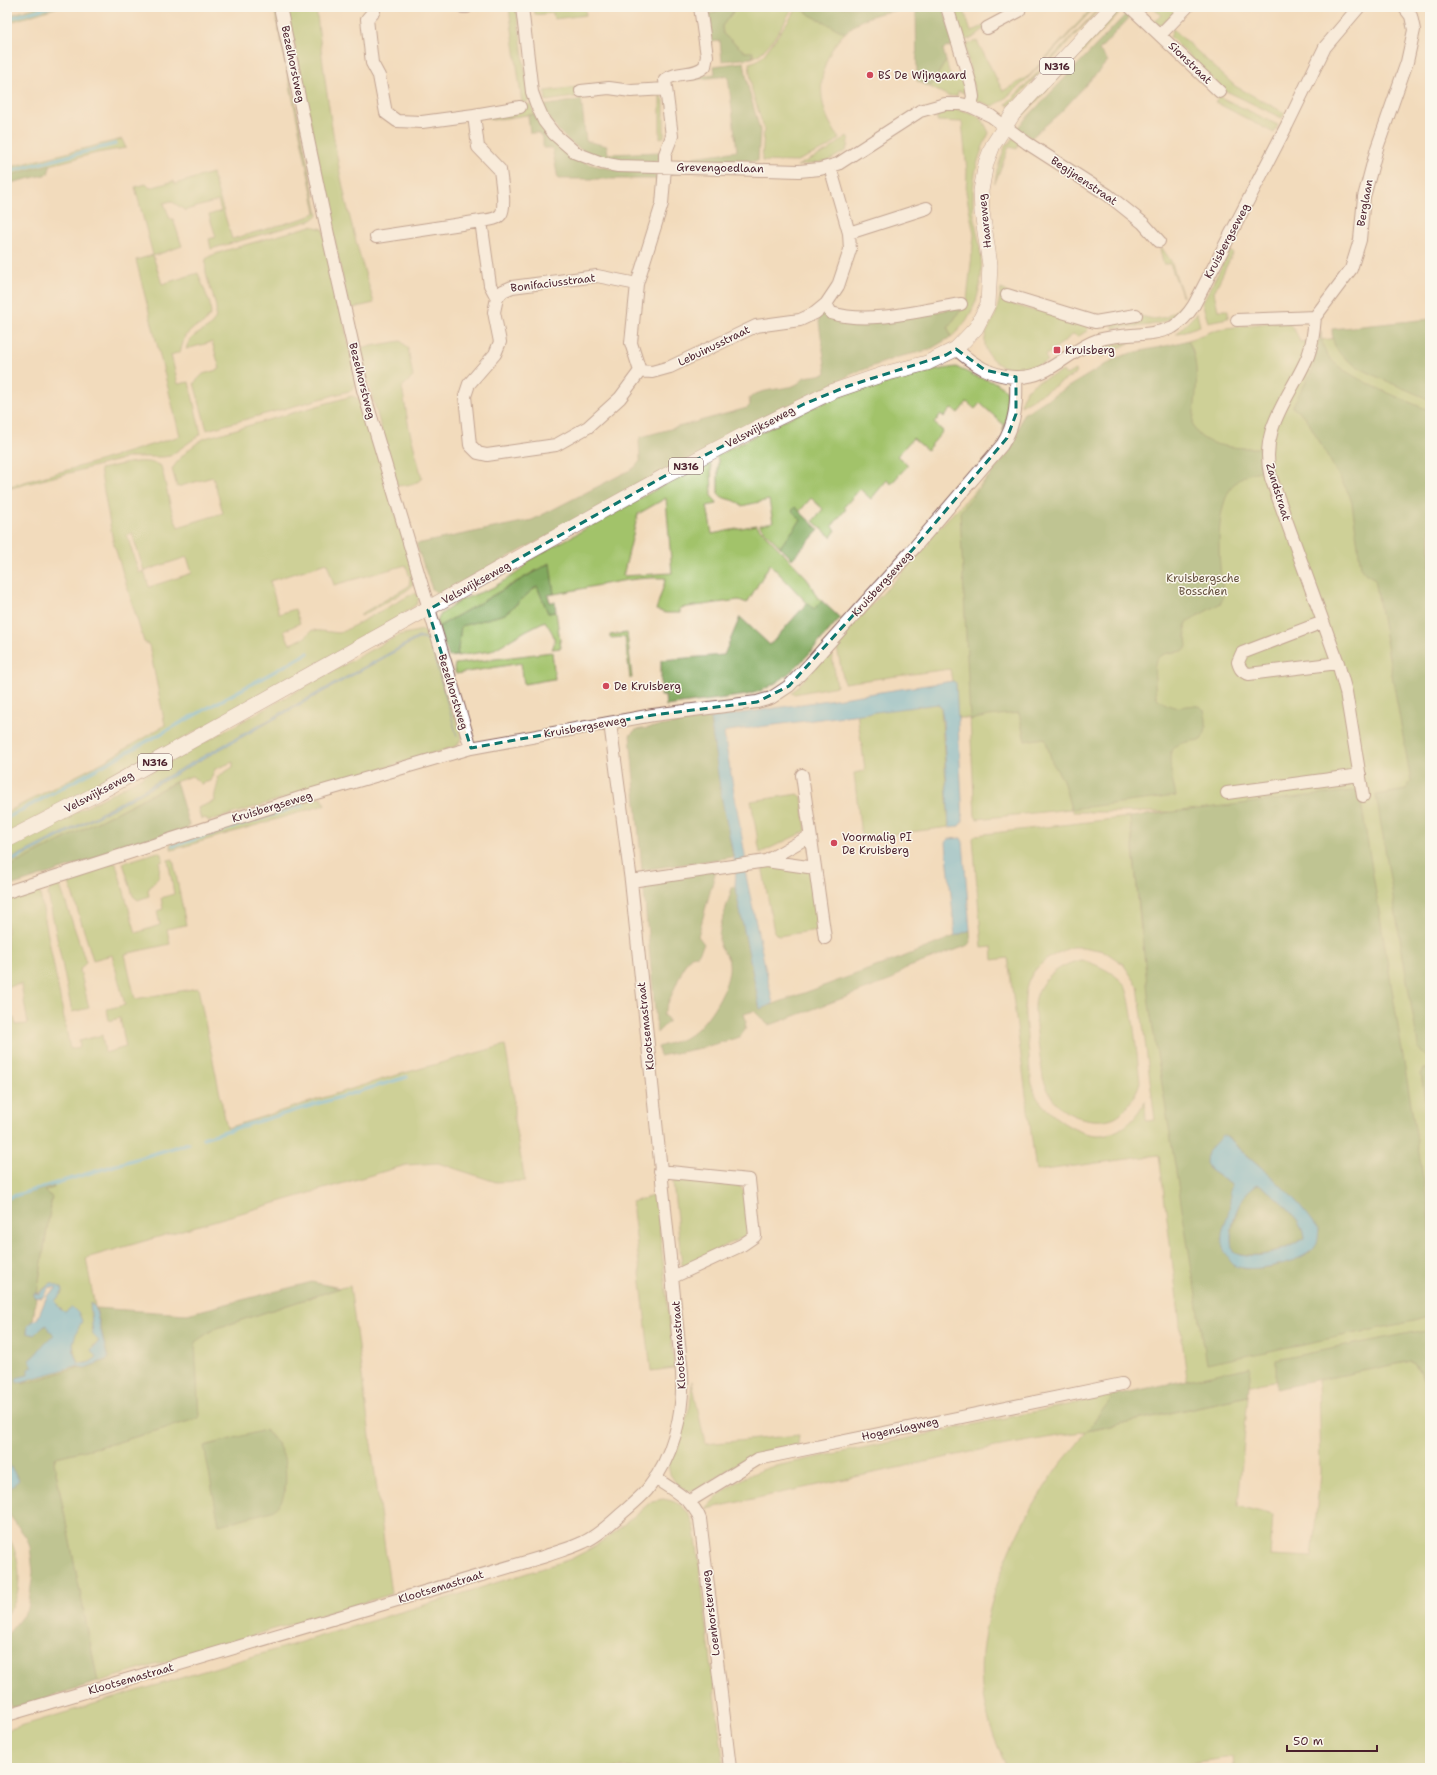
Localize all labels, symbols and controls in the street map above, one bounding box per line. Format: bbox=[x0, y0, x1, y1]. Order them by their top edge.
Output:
street label: Bezelhorstweg bbox=[278, 24, 309, 104]
street label: Sionstraat bbox=[1165, 38, 1215, 88]
road number: N316 bbox=[1040, 58, 1074, 74]
place label: BS De Wijngaard bbox=[878, 68, 967, 83]
marker: BS De Wijngaard bbox=[865, 70, 875, 80]
street label: Begijnenstraat bbox=[1048, 153, 1120, 209]
street label: Grevengoedlaan bbox=[676, 160, 764, 176]
street label: Berglaan bbox=[1353, 178, 1377, 228]
street label: Haareweg bbox=[975, 193, 995, 249]
street label: Kruisbergseweg bbox=[1201, 200, 1253, 281]
street label: Bonifaciusstraat bbox=[510, 270, 596, 296]
street label: Lebuinusstraat bbox=[675, 322, 753, 370]
street label: Bezelhorstweg bbox=[345, 341, 379, 421]
place label: Kruisberg bbox=[1065, 343, 1115, 358]
marker: Kruisberg bbox=[1052, 345, 1062, 355]
street label: Velswijkseweg bbox=[723, 402, 798, 452]
road number: N316 bbox=[669, 458, 703, 474]
street label: Zandstraat bbox=[1262, 461, 1294, 523]
street label: Kruisbergseweg bbox=[849, 548, 916, 620]
street label: Velswijkseweg bbox=[439, 558, 513, 608]
park label: Kruisbergsche Bosschen bbox=[1166, 571, 1240, 599]
street label: Bezelhorstweg bbox=[434, 652, 472, 732]
place label: De Kruisberg bbox=[614, 679, 681, 694]
marker: De Kruisberg bbox=[601, 681, 611, 691]
street label: Kruisbergseweg bbox=[543, 712, 628, 742]
road number: N316 bbox=[138, 754, 172, 770]
street label: Velswijkseweg bbox=[62, 767, 137, 817]
street label: Kruisbergseweg bbox=[230, 788, 314, 826]
place label: Voormalig PI De Kruisberg bbox=[842, 830, 912, 858]
marker: Voormalig PI De Kruisberg bbox=[829, 838, 839, 848]
street label: Klootsemastraat bbox=[634, 981, 658, 1071]
street label: Klootsemastraat bbox=[668, 1300, 690, 1390]
street label: Hogenslagweg bbox=[860, 1413, 940, 1444]
street label: Klootsemastraat bbox=[396, 1567, 486, 1607]
street label: Loenhorsterweg bbox=[698, 1569, 724, 1657]
street label: Klootsemastraat bbox=[86, 1660, 176, 1698]
scale bar bbox=[1287, 1727, 1377, 1753]
text: 50 m bbox=[1293, 1733, 1323, 1749]

